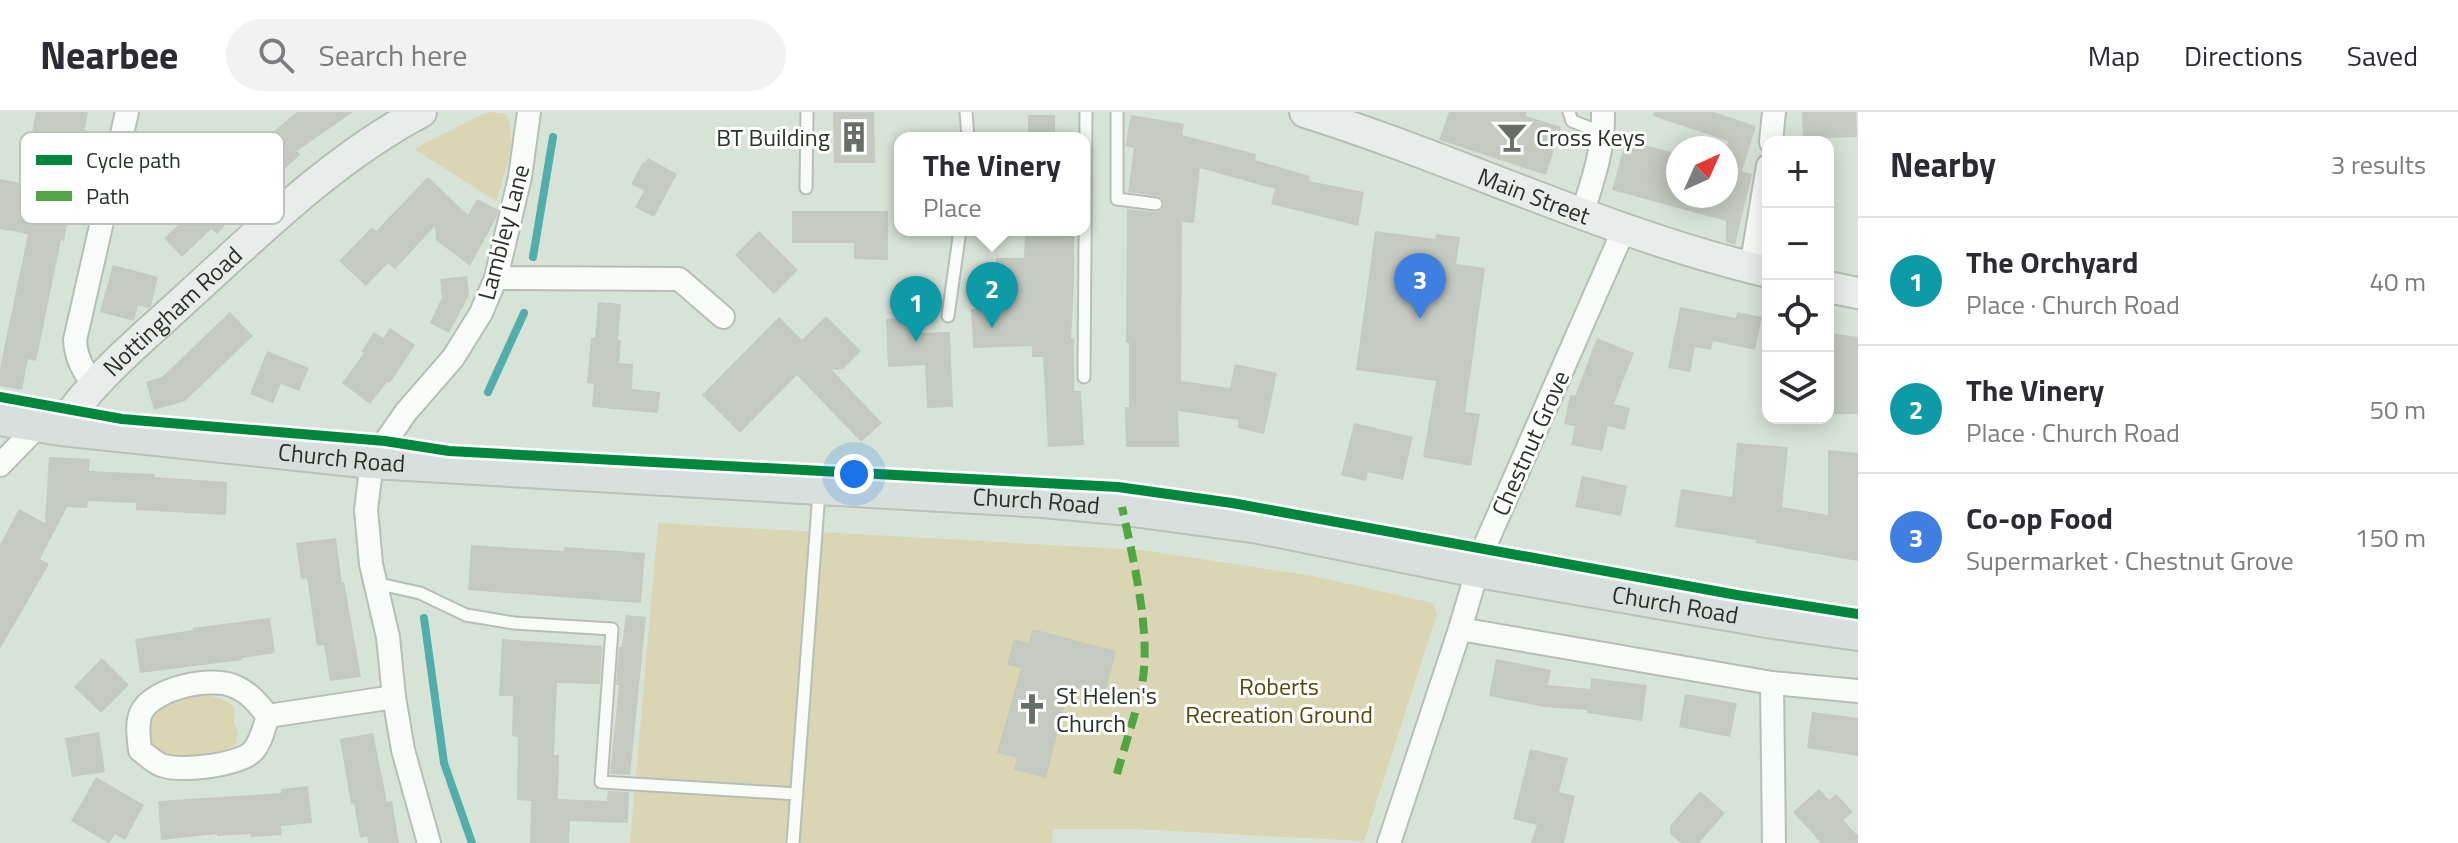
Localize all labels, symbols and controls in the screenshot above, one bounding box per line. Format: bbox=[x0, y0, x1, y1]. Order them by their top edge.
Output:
search box bbox=[226, 19, 786, 91]
text: Nearbee bbox=[40, 26, 178, 84]
text: Search here bbox=[318, 32, 467, 78]
icon: search bbox=[254, 33, 298, 77]
text: Map bbox=[2088, 34, 2140, 77]
text: Directions bbox=[2184, 34, 2303, 77]
text: Saved bbox=[2347, 34, 2418, 77]
place label: BT Building bbox=[716, 119, 830, 155]
place label: Cross Keys bbox=[1536, 119, 1645, 155]
building icon: BT Building bbox=[837, 120, 871, 154]
bar icon: Cross Keys bbox=[1495, 120, 1529, 154]
legend bbox=[20, 132, 284, 224]
popup bbox=[894, 132, 1090, 236]
north arrow bbox=[1666, 136, 1738, 208]
map controls bbox=[1762, 136, 1834, 424]
button: + bbox=[1762, 136, 1834, 208]
text: Nearby bbox=[1890, 138, 1996, 190]
text: The Vinery bbox=[923, 142, 1061, 188]
text: Cycle path bbox=[86, 143, 181, 177]
text: 3 results bbox=[2331, 145, 2426, 184]
street label: Main Street bbox=[1473, 158, 1596, 234]
street label: Lambley Lane bbox=[468, 160, 538, 304]
text: Path bbox=[86, 179, 130, 213]
text: Place bbox=[923, 188, 982, 227]
button: − bbox=[1762, 208, 1834, 280]
street label: Nottingham Road bbox=[94, 237, 250, 384]
text: The Orchyard bbox=[1966, 239, 2139, 285]
pin: 3 bbox=[1394, 253, 1446, 319]
pin: 2 bbox=[966, 262, 1018, 328]
text: 1 bbox=[1909, 262, 1923, 301]
text: 40 m bbox=[2369, 262, 2426, 301]
pin: 1 bbox=[890, 276, 942, 342]
button: locate bbox=[1762, 280, 1834, 352]
text: Place · Church Road bbox=[1966, 285, 2180, 324]
button: layers bbox=[1762, 352, 1834, 424]
street label: Chestnut Grove bbox=[1482, 365, 1578, 521]
text: The Vinery bbox=[1966, 367, 2104, 413]
text: 2 bbox=[1909, 390, 1923, 429]
text: 50 m bbox=[2369, 390, 2426, 429]
text: Place · Church Road bbox=[1966, 413, 2180, 452]
street label: Church Road bbox=[276, 433, 406, 481]
your location bbox=[834, 454, 874, 494]
street label: Church Road bbox=[972, 478, 1101, 523]
text: Co-op Food bbox=[1966, 495, 2113, 541]
text: 3 bbox=[1909, 518, 1923, 557]
text: 150 m bbox=[2355, 518, 2426, 557]
text: Supermarket · Chestnut Grove bbox=[1966, 541, 2294, 580]
street label: Church Road bbox=[1610, 576, 1741, 633]
park label: Roberts Recreation Ground bbox=[1185, 668, 1373, 732]
place label: St Helen's Church bbox=[1056, 677, 1157, 741]
church icon: St Helen's Church bbox=[1015, 692, 1049, 726]

